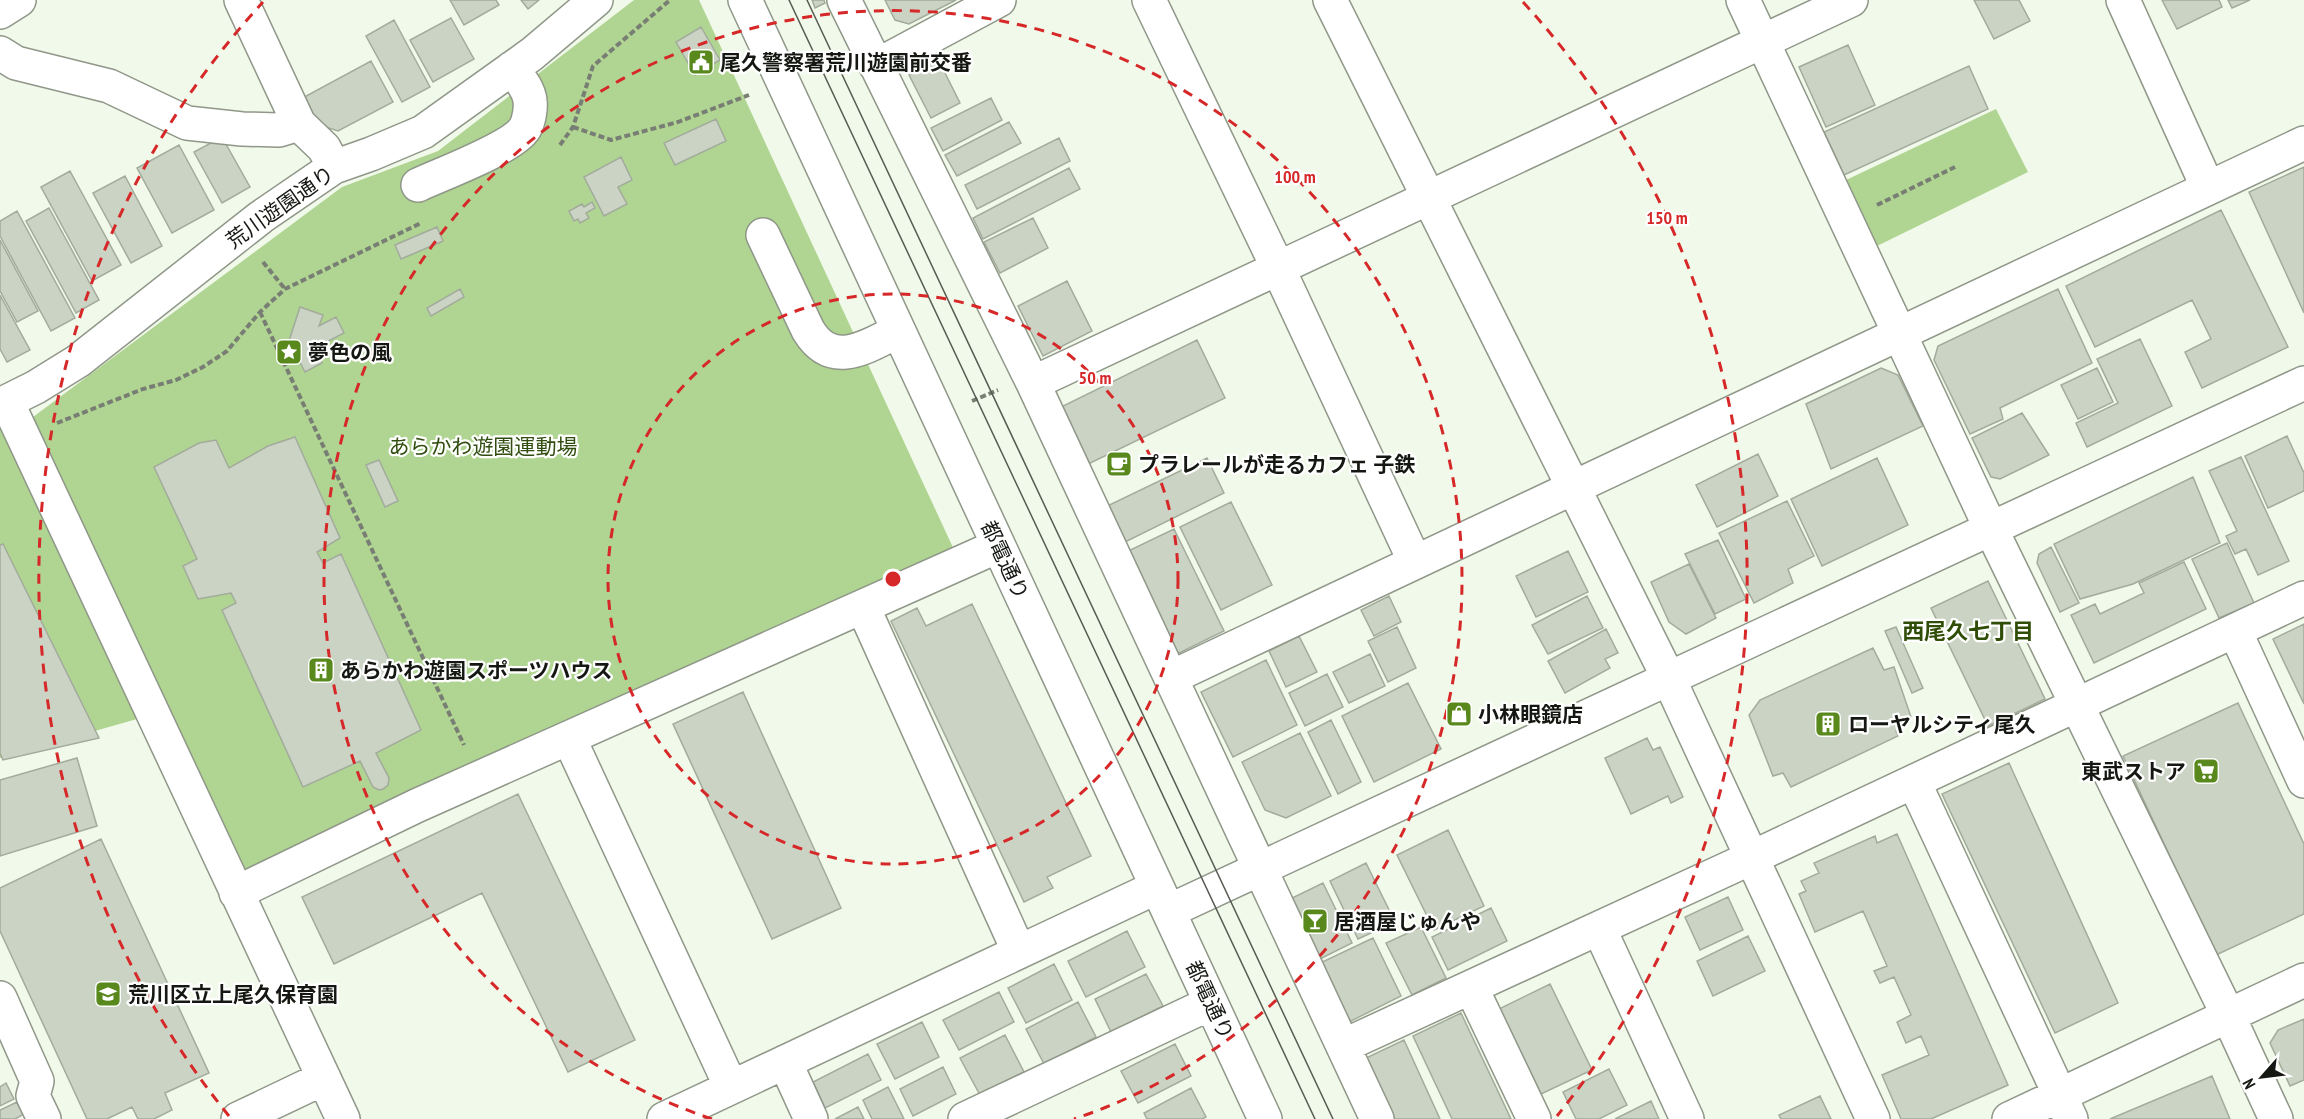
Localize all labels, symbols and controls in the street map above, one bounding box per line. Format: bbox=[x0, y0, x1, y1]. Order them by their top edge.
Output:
public building icon: 尾久警察署荒川遊園前交番 bbox=[686, 47, 716, 77]
place label: 尾久警察署荒川遊園前交番 bbox=[720, 49, 972, 76]
street label: 荒川遊園通り bbox=[221, 160, 339, 254]
text: 100 m bbox=[1274, 165, 1316, 188]
text: 150 m bbox=[1646, 206, 1688, 229]
place icon: 夢色の風 bbox=[274, 337, 304, 367]
place label: 夢色の風 bbox=[308, 339, 392, 366]
text: 50 m bbox=[1079, 366, 1111, 389]
park label: あらかわ遊園運動場 bbox=[389, 433, 578, 460]
cafe icon: プラレールが走るカフェ 子鉄 bbox=[1104, 449, 1134, 479]
place label: プラレールが走るカフェ 子鉄 bbox=[1138, 451, 1415, 478]
street label: 都電通り bbox=[975, 516, 1035, 604]
centre of rings bbox=[883, 569, 903, 589]
district label: 西尾久七丁目 bbox=[1902, 617, 2034, 645]
building icon: あらかわ遊園スポーツハウス bbox=[306, 655, 336, 685]
place label: あらかわ遊園スポーツハウス bbox=[340, 657, 613, 684]
shop icon: 小林眼鏡店 bbox=[1444, 699, 1474, 729]
place label: 小林眼鏡店 bbox=[1478, 701, 1583, 728]
building icon: ローヤルシティ尾久 bbox=[1813, 709, 1843, 739]
place label: ローヤルシティ尾久 bbox=[1848, 711, 2036, 738]
supermarket icon: 東武ストア bbox=[2191, 756, 2221, 786]
place label: 東武ストア bbox=[2081, 758, 2186, 785]
bar icon: 居酒屋じゅんや bbox=[1300, 906, 1330, 936]
place label: 居酒屋じゅんや bbox=[1334, 908, 1481, 935]
street label: 都電通り bbox=[1180, 956, 1240, 1044]
school or university icon: 荒川区立上尾久保育園 bbox=[93, 979, 123, 1009]
place label: 荒川区立上尾久保育園 bbox=[128, 981, 338, 1008]
north arrow bbox=[2232, 1047, 2292, 1107]
text: N bbox=[2238, 1076, 2260, 1093]

